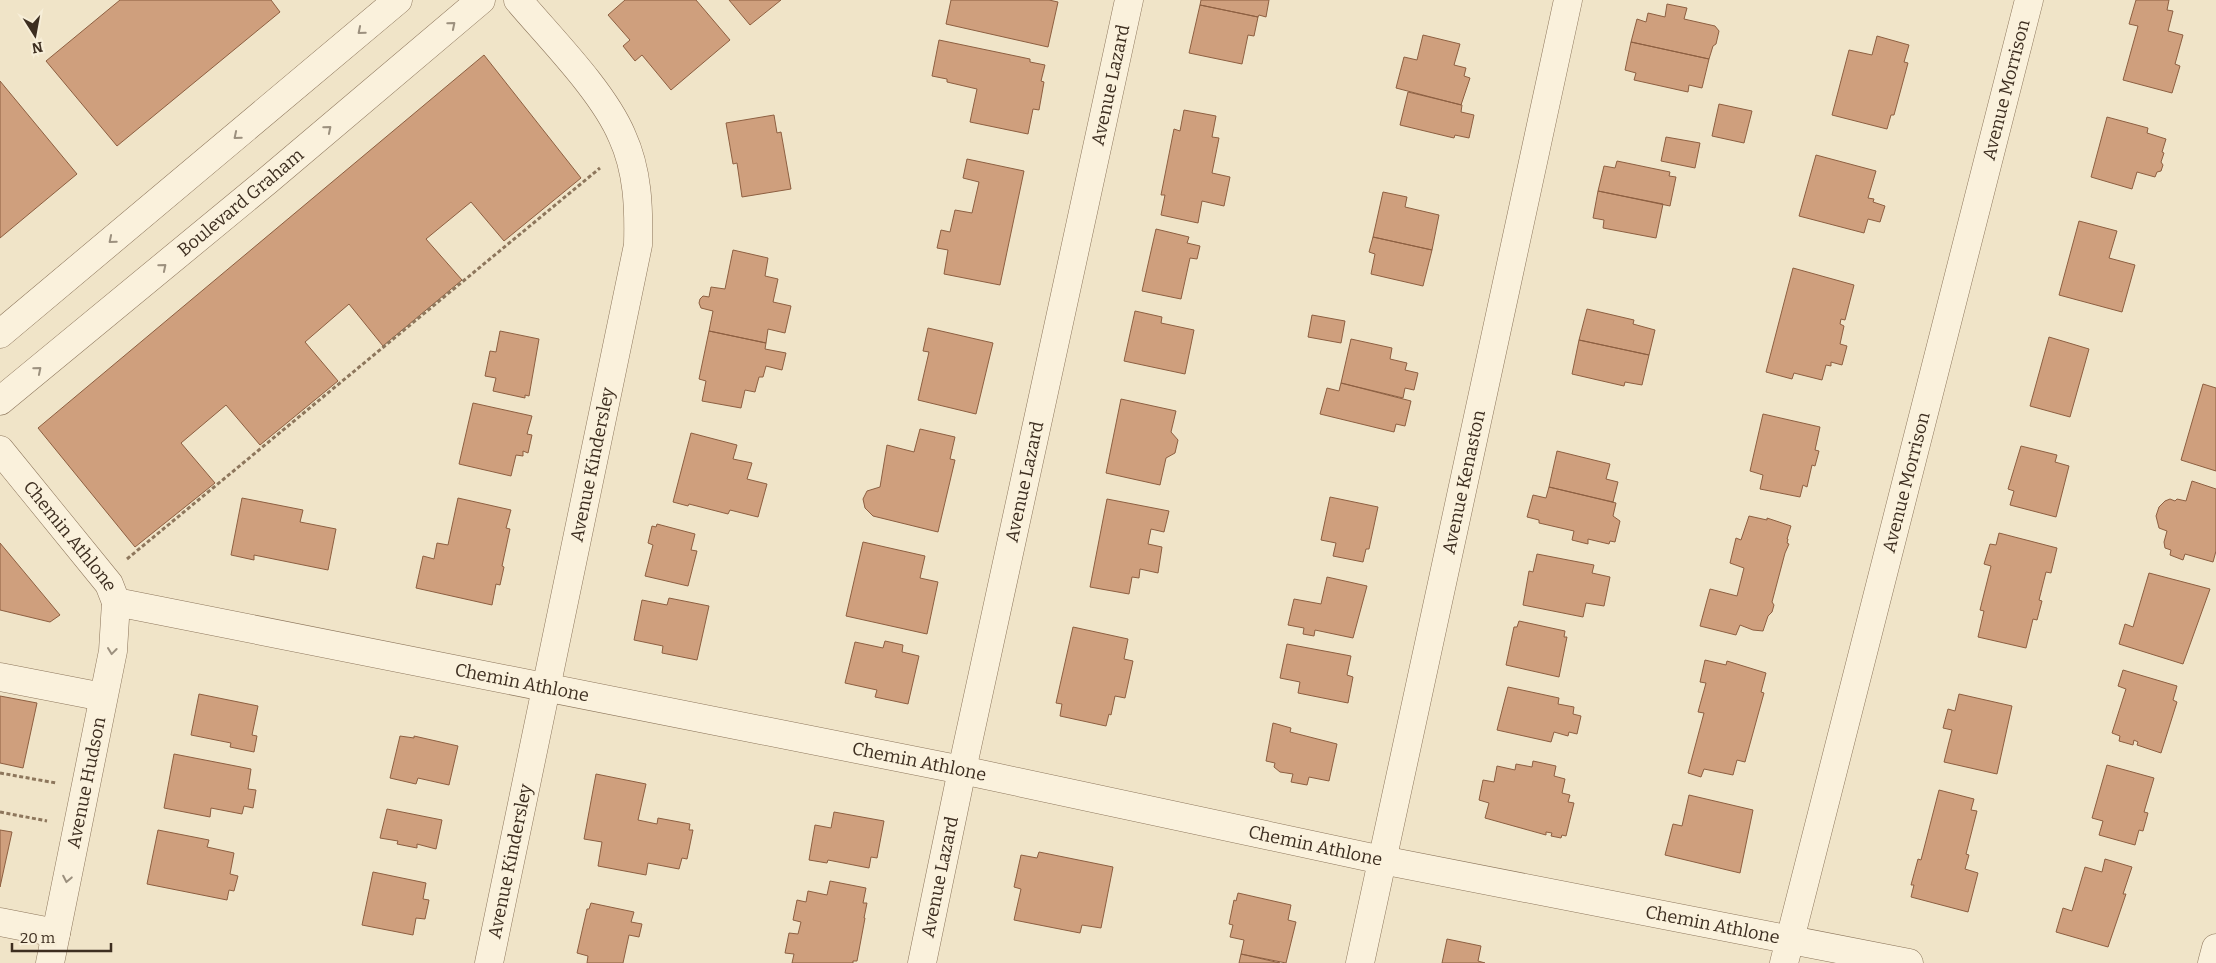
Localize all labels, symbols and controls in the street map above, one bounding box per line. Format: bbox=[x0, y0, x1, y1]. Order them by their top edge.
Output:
north arrow bbox=[10, 10, 60, 60]
street label: Avenue Morrison bbox=[1978, 17, 2035, 162]
one-way arrow bbox=[447, 21, 456, 30]
street label: Avenue Lazard bbox=[1087, 22, 1134, 148]
one-way arrow bbox=[358, 26, 367, 34]
text: N bbox=[30, 38, 44, 57]
one-way arrow bbox=[322, 127, 331, 135]
one-way arrow bbox=[233, 130, 242, 139]
street label: Boulevard Graham bbox=[173, 144, 308, 261]
one-way arrow bbox=[109, 235, 118, 243]
one-way arrow bbox=[157, 264, 166, 273]
one-way arrow bbox=[32, 367, 41, 376]
street label: Avenue Kindersley bbox=[566, 385, 619, 544]
street label: Avenue Kenaston bbox=[1438, 407, 1490, 556]
street label: Avenue Morrison bbox=[1878, 409, 1935, 555]
street label: Avenue Lazard bbox=[1001, 419, 1048, 544]
street label: Chemin Athlone bbox=[19, 476, 122, 594]
one-way arrow bbox=[107, 647, 118, 655]
street label: Chemin Athlone bbox=[453, 659, 591, 707]
street label: Avenue Hudson bbox=[62, 714, 111, 850]
street label: Chemin Athlone bbox=[850, 737, 988, 786]
street label: Avenue Kindersley bbox=[483, 781, 537, 940]
street label: Avenue Lazard bbox=[917, 814, 963, 939]
street label: Chemin Athlone bbox=[1246, 821, 1384, 871]
one-way arrow bbox=[62, 874, 72, 883]
street label: Chemin Athlone bbox=[1644, 901, 1782, 948]
scale bar bbox=[12, 920, 111, 952]
text: 20 m bbox=[20, 929, 56, 947]

